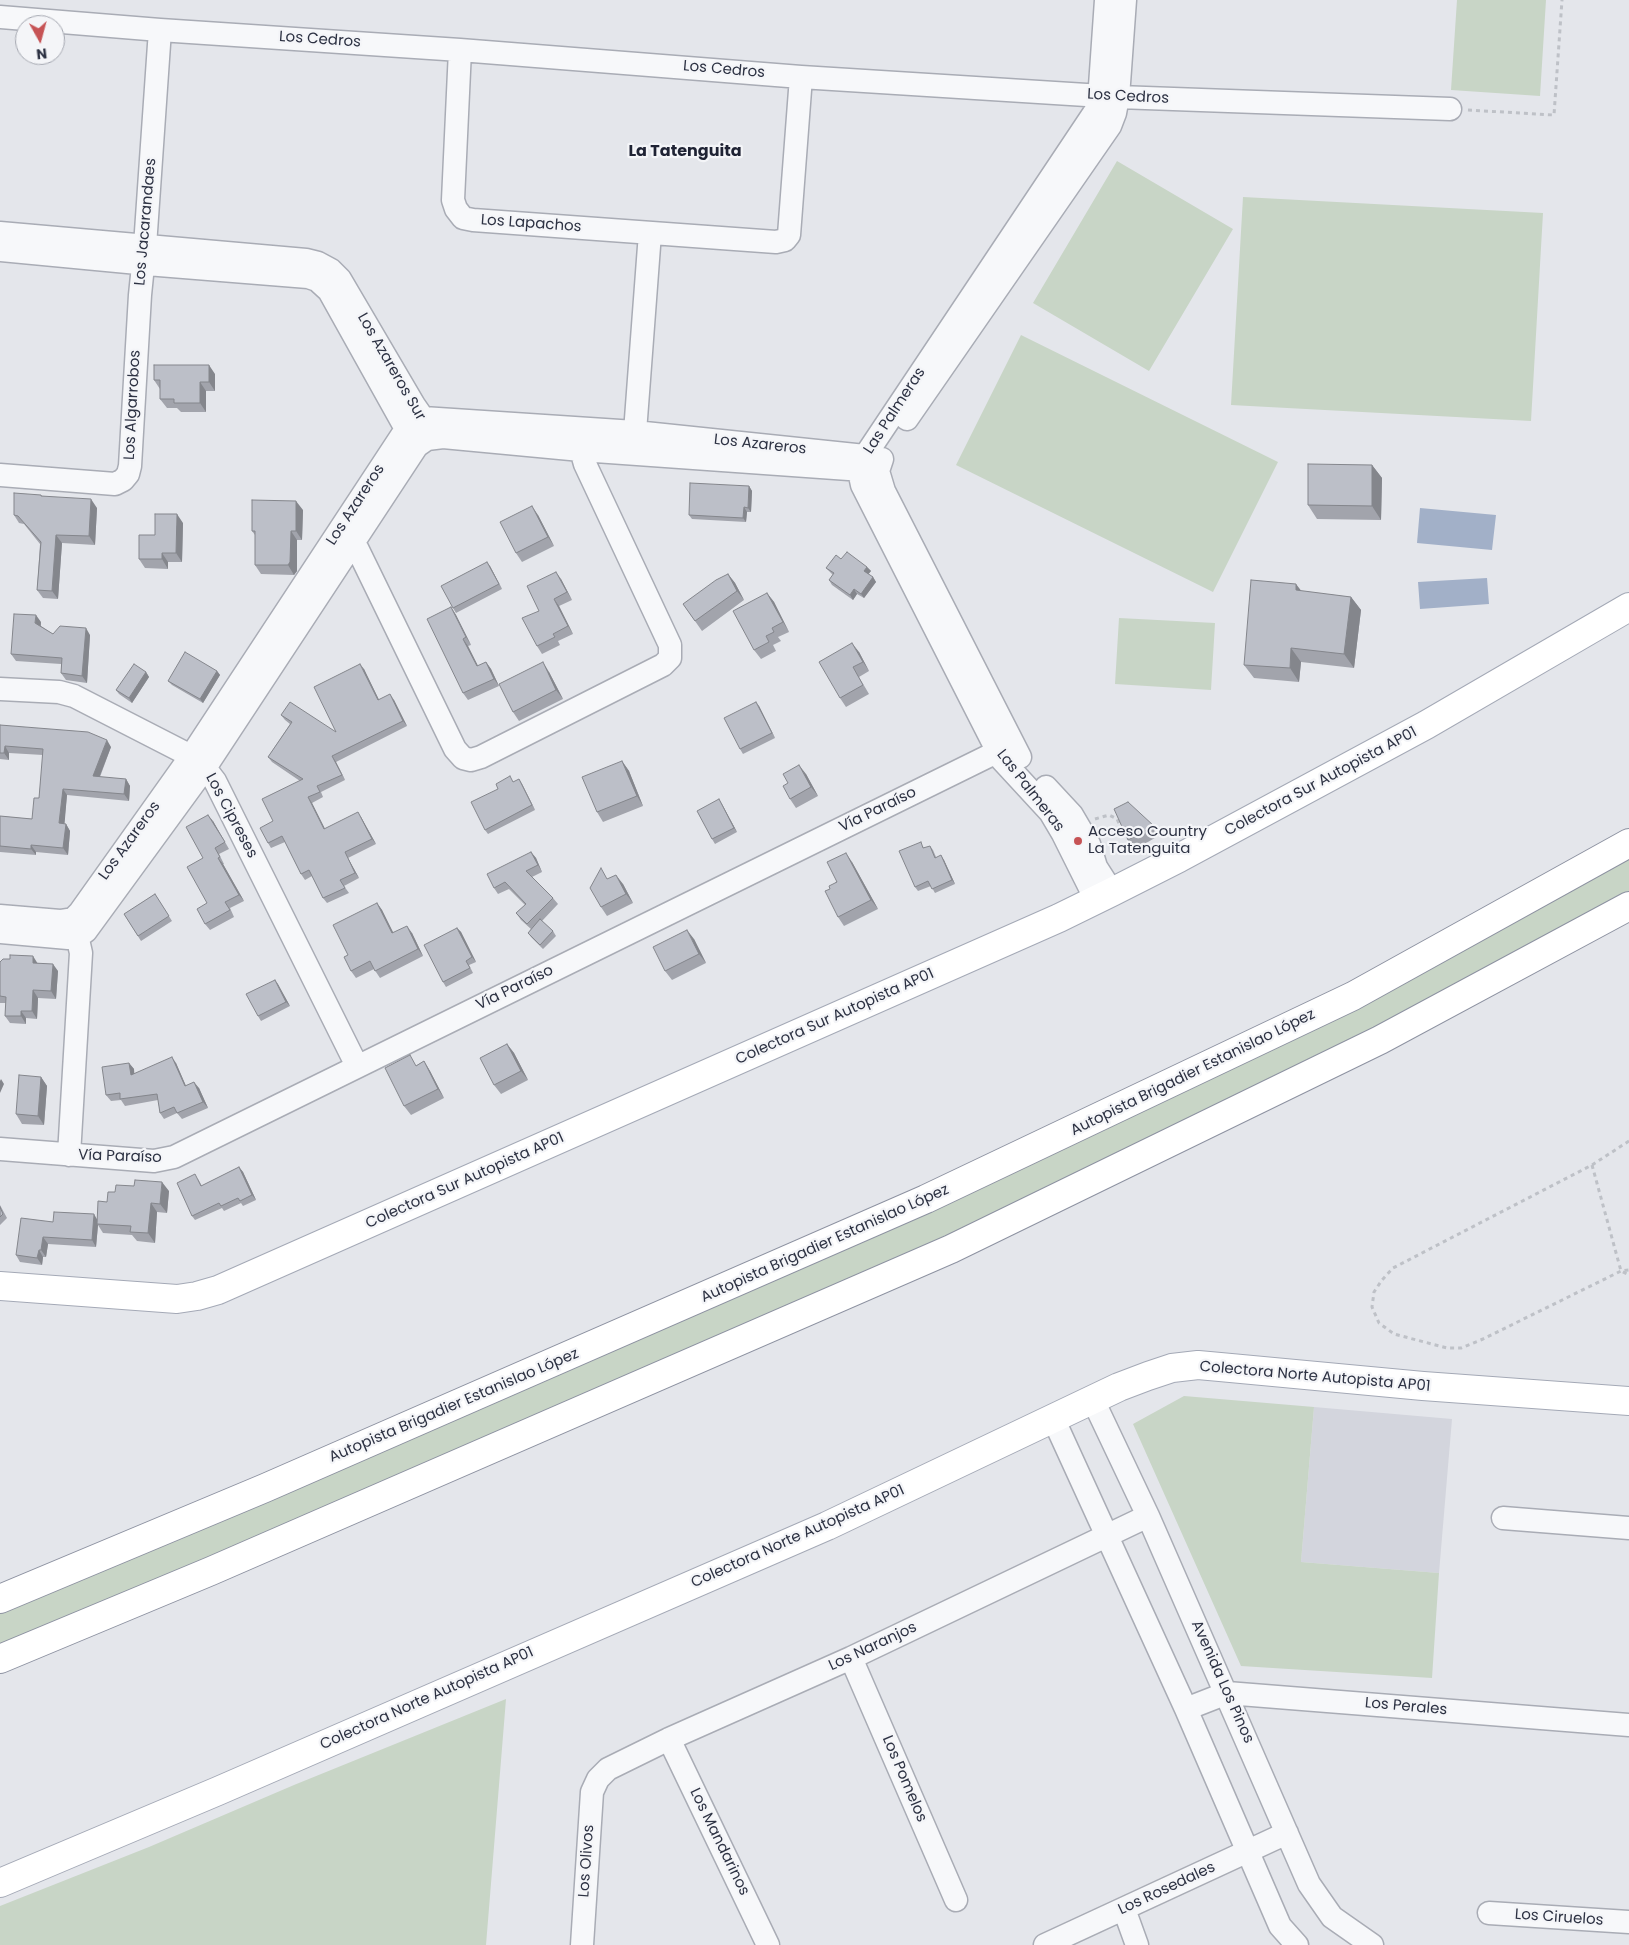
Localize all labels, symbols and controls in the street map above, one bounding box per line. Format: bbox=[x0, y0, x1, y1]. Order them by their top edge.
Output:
north arrow bbox=[15, 15, 65, 65]
street label: Los Cedros bbox=[278, 28, 362, 52]
text: N bbox=[35, 43, 48, 64]
street label: Los Cedros bbox=[682, 57, 766, 83]
street label: Los Cedros bbox=[1087, 86, 1169, 108]
district label: La Tatenguita bbox=[628, 142, 742, 162]
street label: Los Jacarandaes bbox=[131, 157, 161, 287]
street label: Los Lapachos bbox=[480, 212, 582, 236]
street label: Los Azareros Sur bbox=[353, 310, 429, 424]
street label: Los Algarrobos bbox=[121, 349, 145, 461]
street label: Las Palmeras bbox=[860, 364, 930, 458]
street label: Los Azareros bbox=[713, 431, 807, 459]
street label: Los Azareros bbox=[323, 461, 389, 549]
street label: Colectora Sur Autopista AP01 bbox=[1222, 724, 1420, 840]
street label: Las Palmeras bbox=[992, 746, 1068, 836]
street label: Los Cipreses bbox=[201, 771, 261, 861]
street label: Vía Paraíso bbox=[836, 784, 920, 836]
street label: Los Azareros bbox=[95, 798, 165, 884]
place label: Acceso Country La Tatenguita bbox=[1088, 823, 1207, 858]
marker: Acceso Country La Tatenguita bbox=[1072, 835, 1084, 847]
street label: Vía Paraíso bbox=[473, 962, 557, 1014]
street label: Colectora Sur Autopista AP01 bbox=[733, 965, 937, 1069]
street label: Autopista Brigadier Estanislao López bbox=[1068, 1006, 1318, 1140]
street label: Colectora Sur Autopista AP01 bbox=[363, 1129, 567, 1233]
street label: Vía Paraíso bbox=[78, 1147, 162, 1167]
street label: Autopista Brigadier Estanislao López bbox=[698, 1181, 952, 1307]
street label: Autopista Brigadier Estanislao López bbox=[326, 1345, 582, 1467]
street label: Colectora Norte Autopista AP01 bbox=[1199, 1358, 1431, 1396]
street label: Colectora Norte Autopista AP01 bbox=[689, 1482, 907, 1592]
street label: Avenida Los Pinos bbox=[1187, 1618, 1257, 1746]
street label: Los Naranjos bbox=[826, 1619, 920, 1675]
street label: Colectora Norte Autopista AP01 bbox=[318, 1644, 536, 1754]
street label: Los Perales bbox=[1364, 1694, 1448, 1720]
street label: Los Pomelos bbox=[878, 1733, 930, 1825]
street label: Los Mandarinos bbox=[685, 1785, 753, 1899]
street label: Los Olivos bbox=[575, 1824, 599, 1898]
street label: Los Rosedales bbox=[1116, 1859, 1218, 1919]
street label: Los Ciruelos bbox=[1514, 1906, 1604, 1930]

